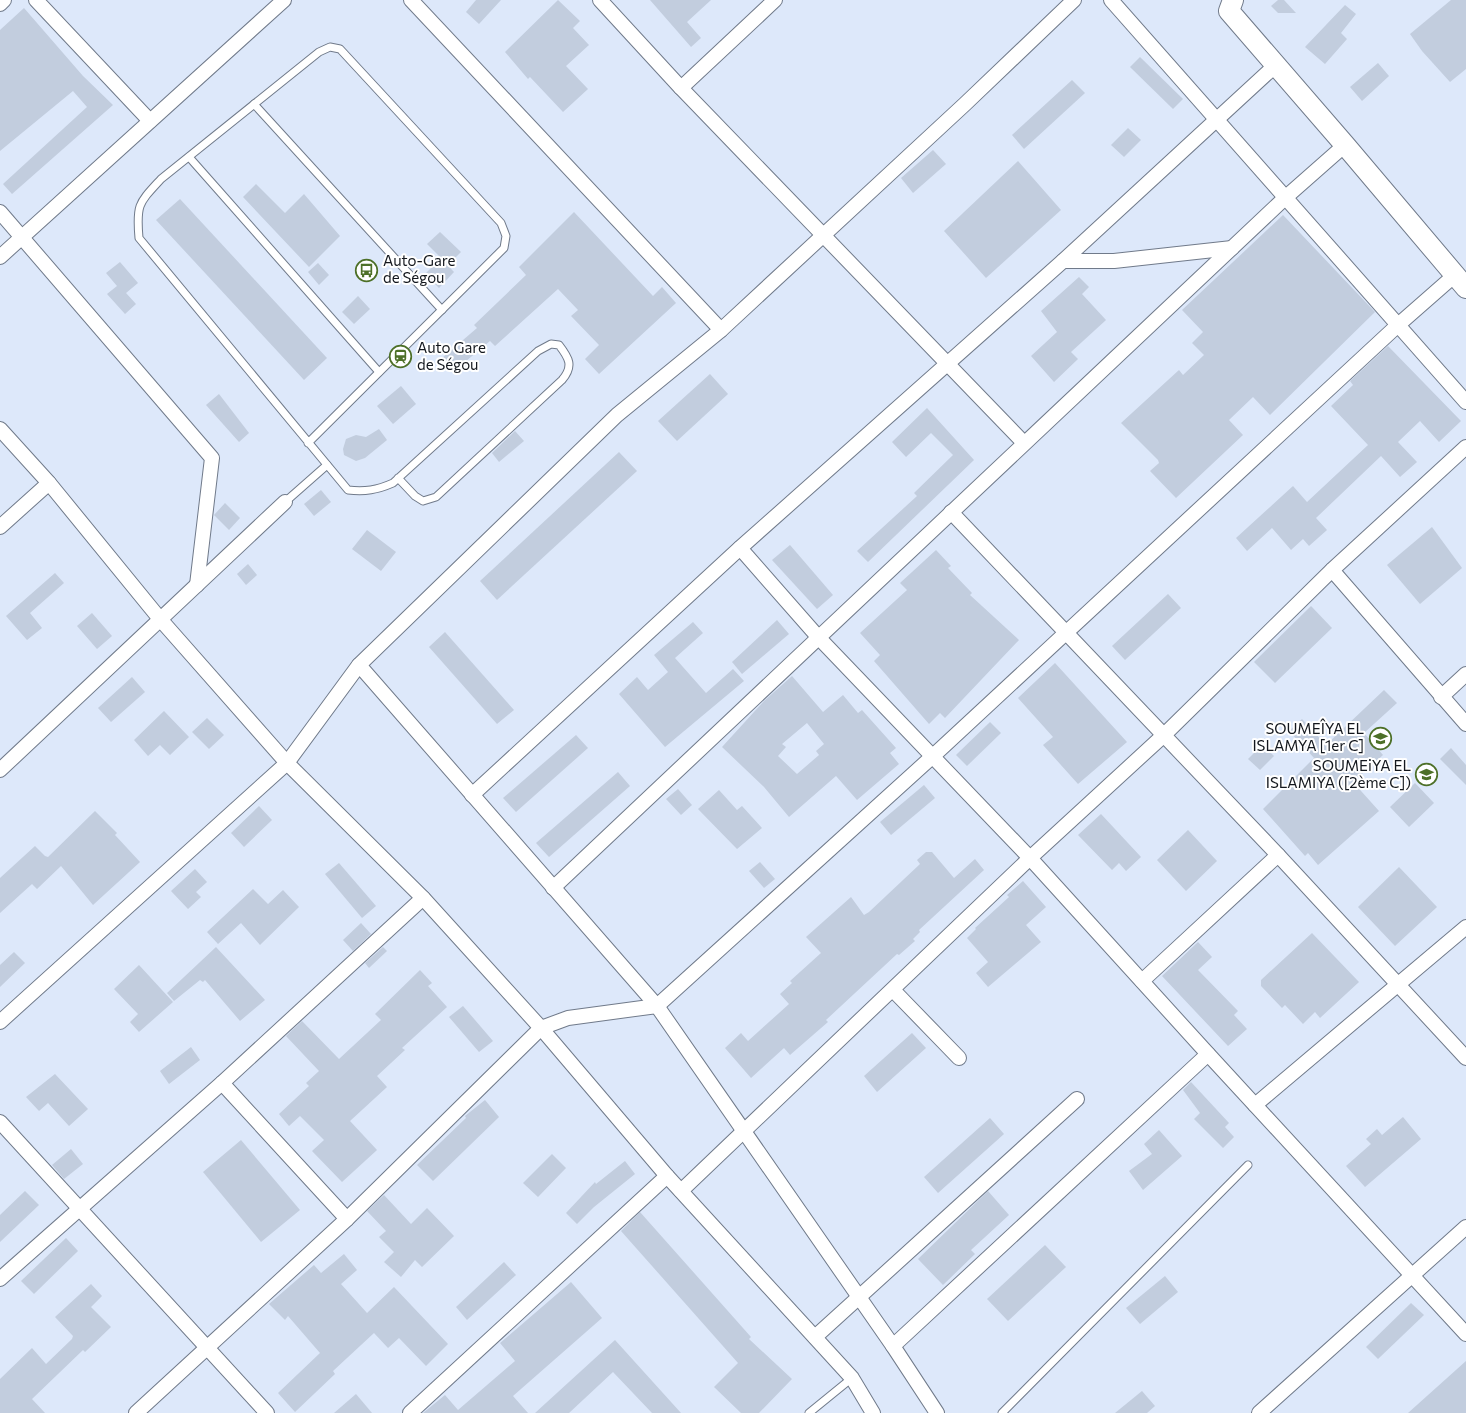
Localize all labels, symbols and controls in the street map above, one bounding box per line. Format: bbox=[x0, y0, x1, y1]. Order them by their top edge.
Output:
place label: Auto-Gare de Ségou bbox=[383, 251, 455, 286]
bus stop icon: Auto-Gare de Ségou bbox=[355, 258, 379, 282]
place label: Auto Gare de Ségou bbox=[417, 338, 486, 373]
station icon: Auto Gare de Ségou bbox=[389, 345, 413, 369]
place label: SOUMEÎYA EL ISLAMYA [1er C] bbox=[1252, 718, 1364, 754]
school or university icon: SOUMEÎYA EL ISLAMYA [1er C] bbox=[1368, 726, 1392, 750]
place label: SOUMEiYA EL ISLAMIYA ([2ème C]) bbox=[1266, 756, 1411, 791]
school or university icon: SOUMEiYA EL ISLAMIYA ([2ème C]) bbox=[1415, 763, 1439, 787]

